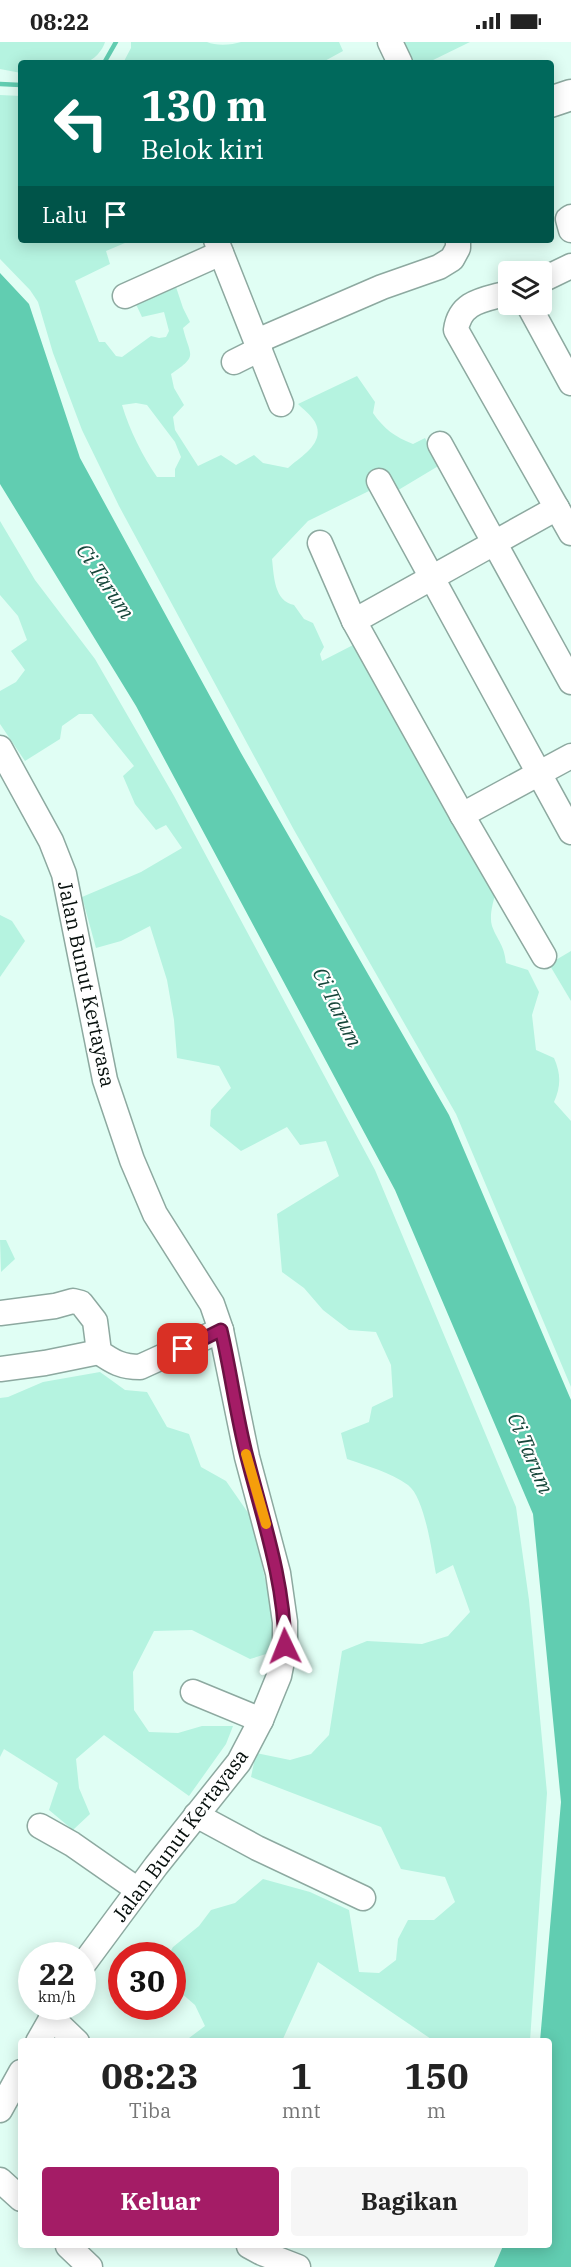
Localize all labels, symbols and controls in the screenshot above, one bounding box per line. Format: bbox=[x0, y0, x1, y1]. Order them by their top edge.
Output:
text: 08:22 bbox=[30, 7, 89, 36]
text: 130 m bbox=[141, 78, 267, 133]
icon: left bbox=[42, 84, 120, 162]
text: Belok kiri bbox=[141, 131, 264, 166]
icon: arrive bbox=[99, 198, 132, 231]
text: Lalu bbox=[42, 200, 87, 229]
map controls bbox=[498, 261, 552, 315]
button: layers bbox=[498, 261, 552, 315]
water label: Ci Tarum bbox=[71, 538, 142, 624]
street label: Jalan Bunut Kertayasa bbox=[52, 879, 122, 1090]
water label: Ci Tarum bbox=[307, 962, 369, 1052]
pin bbox=[157, 1323, 208, 1374]
icon: arrive bbox=[166, 1332, 199, 1365]
water label: Ci Tarum bbox=[501, 1408, 561, 1498]
position arrow bbox=[253, 1614, 317, 1678]
street label: Jalan Bunut Kertayasa bbox=[106, 1743, 254, 1927]
speed limit sign: 30 bbox=[108, 1942, 186, 2020]
text: 22 bbox=[39, 1954, 75, 1993]
text: km/h bbox=[38, 1987, 76, 2006]
text: 08:23 bbox=[101, 2052, 199, 2099]
text: 1 bbox=[290, 2052, 312, 2099]
text: 150 bbox=[404, 2052, 469, 2099]
text: Tiba bbox=[129, 2097, 171, 2124]
text: mnt bbox=[282, 2097, 321, 2124]
text: m bbox=[427, 2097, 446, 2124]
button: Keluar bbox=[42, 2167, 279, 2236]
button: Bagikan bbox=[291, 2167, 528, 2236]

